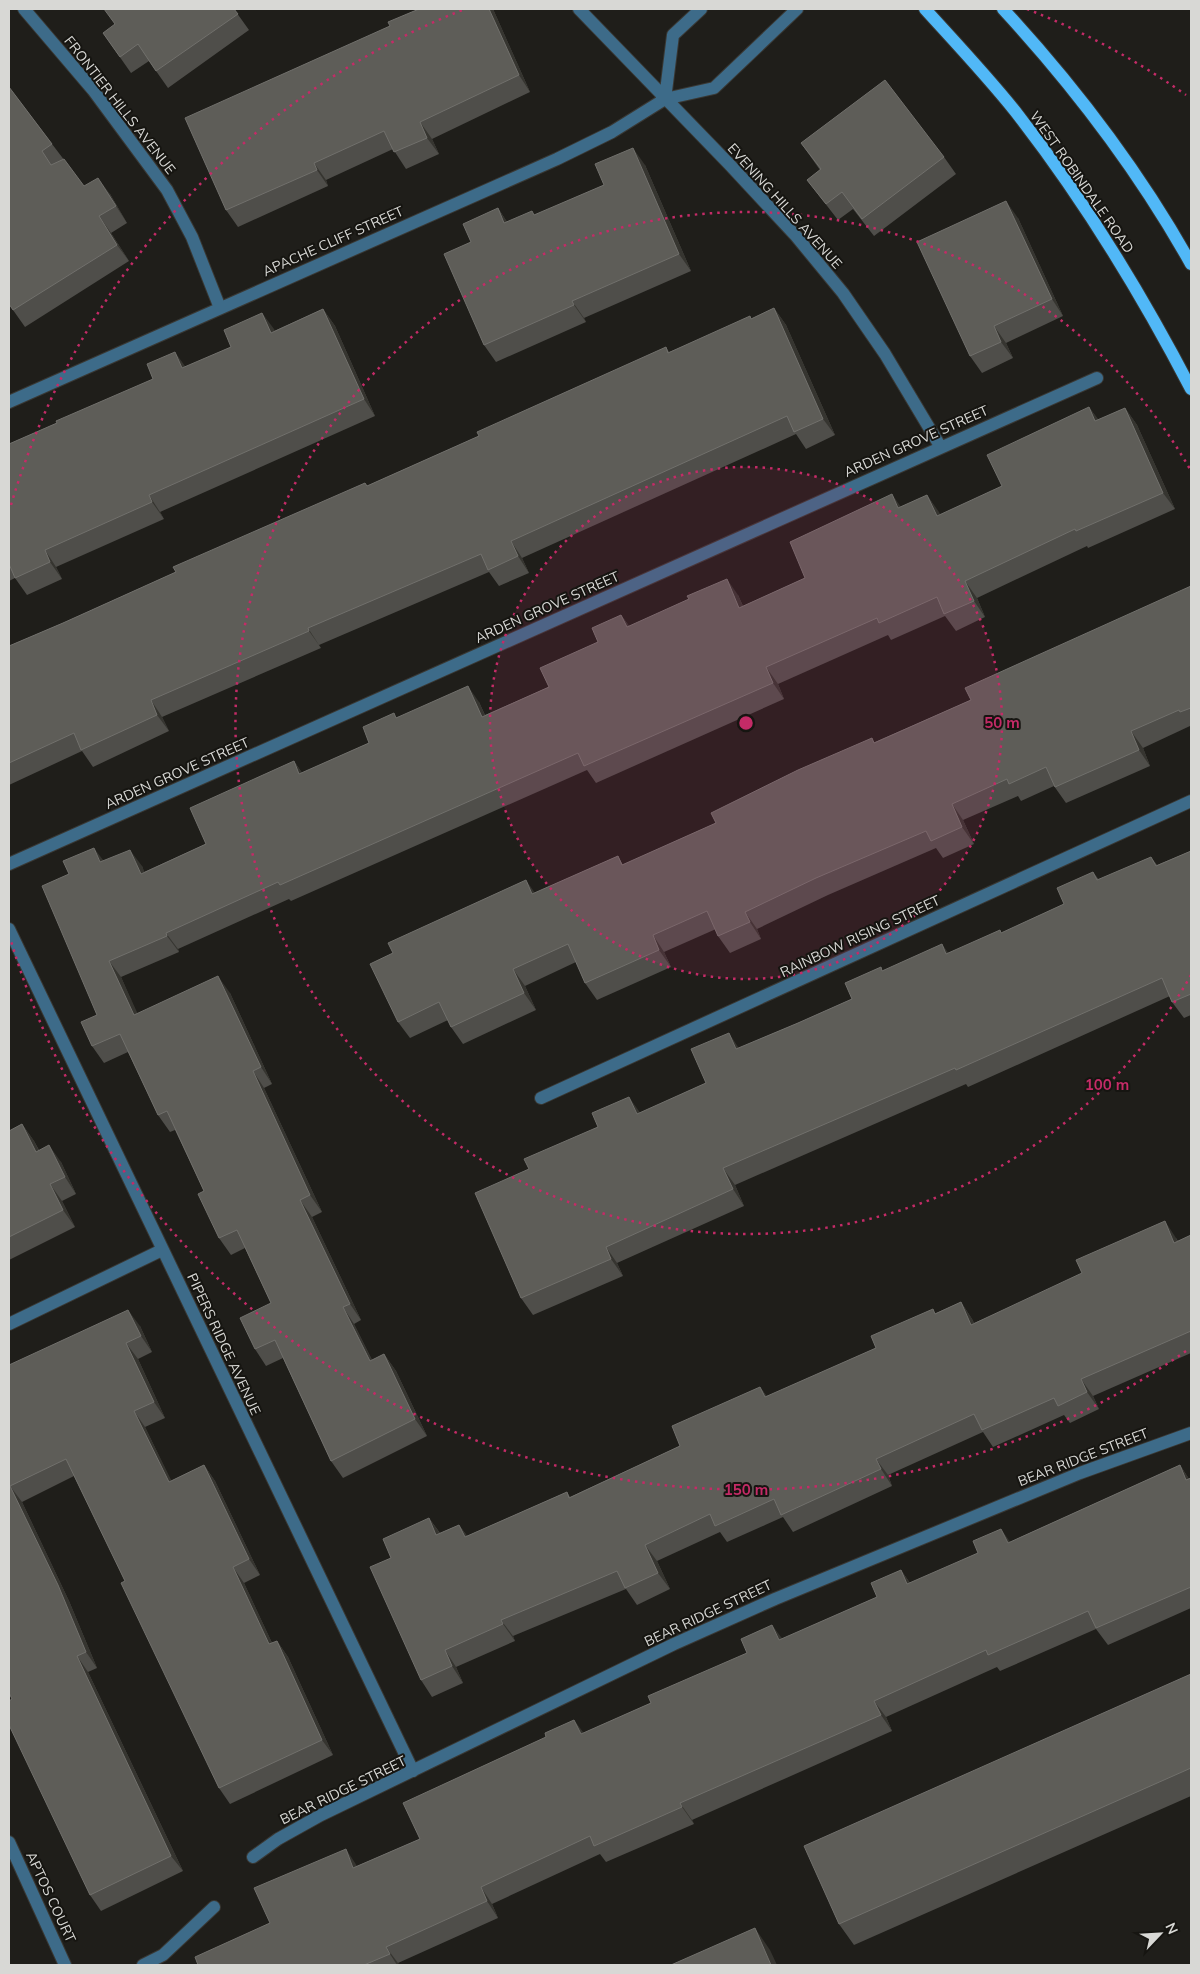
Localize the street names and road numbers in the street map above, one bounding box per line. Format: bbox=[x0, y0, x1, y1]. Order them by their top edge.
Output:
street label: FRONTIER HILLS AVENUE bbox=[60, 32, 180, 178]
street label: WEST ROBINDALE ROAD bbox=[1026, 107, 1138, 257]
street label: EVENING HILLS AVENUE bbox=[724, 140, 846, 272]
street label: APACHE CLIFF STREET bbox=[260, 202, 407, 280]
street label: ARDEN GROVE STREET bbox=[841, 401, 992, 481]
street label: ARDEN GROVE STREET bbox=[472, 567, 623, 647]
street label: ARDEN GROVE STREET bbox=[102, 733, 253, 813]
street label: RAINBOW RISING STREET bbox=[777, 891, 943, 981]
street label: PIPERS RIDGE AVENUE bbox=[183, 1270, 265, 1418]
street label: BEAR RIDGE STREET bbox=[1015, 1424, 1151, 1490]
street label: BEAR RIDGE STREET bbox=[641, 1575, 775, 1650]
street label: BEAR RIDGE STREET bbox=[277, 1751, 410, 1828]
street label: APTOS COURT bbox=[22, 1849, 80, 1946]

